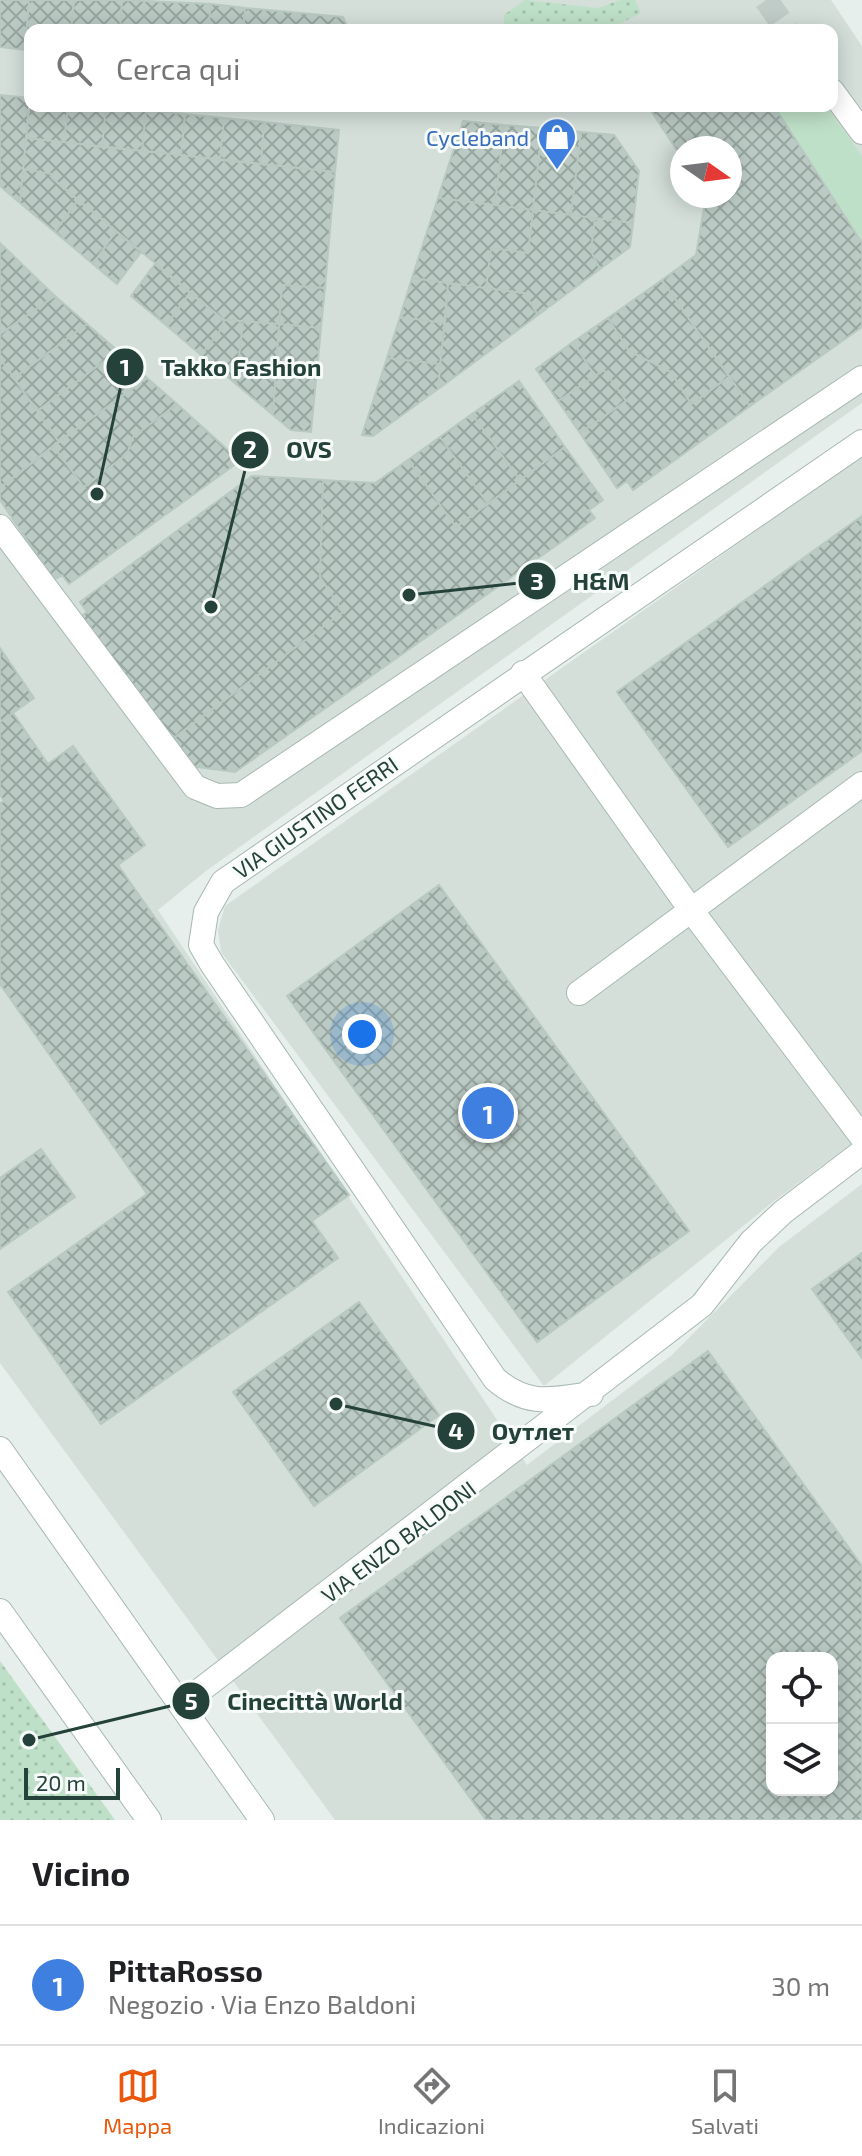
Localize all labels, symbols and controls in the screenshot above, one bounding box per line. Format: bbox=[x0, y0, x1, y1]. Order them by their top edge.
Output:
search box bbox=[24, 24, 838, 112]
icon: search bbox=[52, 46, 96, 90]
text: Cerca qui bbox=[116, 50, 240, 86]
shop icon: Cycleband bbox=[536, 116, 578, 171]
place label: Cycleband bbox=[426, 124, 529, 150]
north arrow bbox=[670, 136, 742, 208]
callout: Takko Fashion bbox=[105, 343, 338, 391]
text: 1 bbox=[120, 352, 130, 381]
text: Takko Fashion bbox=[161, 352, 321, 381]
callout: OVS bbox=[230, 426, 348, 474]
text: 2 bbox=[243, 434, 257, 463]
text: OVS bbox=[286, 434, 332, 463]
callout: H&M bbox=[517, 557, 646, 605]
text: 3 bbox=[530, 566, 544, 595]
text: H&M bbox=[573, 566, 629, 595]
street label: VIA GIUSTINO FERRI bbox=[228, 751, 402, 883]
your location bbox=[342, 1014, 382, 1054]
pin: 1 bbox=[462, 1083, 514, 1143]
callout: Оутлет bbox=[436, 1407, 590, 1455]
text: 4 bbox=[448, 1416, 464, 1445]
text: Оутлет bbox=[492, 1416, 574, 1445]
street label: VIA ENZO BALDONI bbox=[316, 1475, 480, 1607]
map controls bbox=[766, 1652, 838, 1796]
button: locate bbox=[766, 1652, 838, 1724]
callout: Cinecittà World bbox=[171, 1677, 419, 1725]
text: 5 bbox=[184, 1686, 198, 1715]
text: Cinecittà World bbox=[227, 1686, 403, 1715]
button: layers bbox=[766, 1724, 838, 1796]
scale bar bbox=[24, 1764, 120, 1800]
text: 20 m bbox=[36, 1769, 86, 1795]
text: Vicino bbox=[32, 1852, 130, 1893]
text: PittaRosso bbox=[108, 1952, 263, 1988]
text: 1 bbox=[52, 1970, 64, 2001]
text: 30 m bbox=[771, 1970, 830, 2001]
text: Negozio · Via Enzo Baldoni bbox=[108, 1988, 416, 2019]
tab: Mappa bbox=[103, 2064, 172, 2138]
tab: Indicazioni bbox=[378, 2064, 485, 2138]
tab: Salvati bbox=[691, 2064, 759, 2138]

